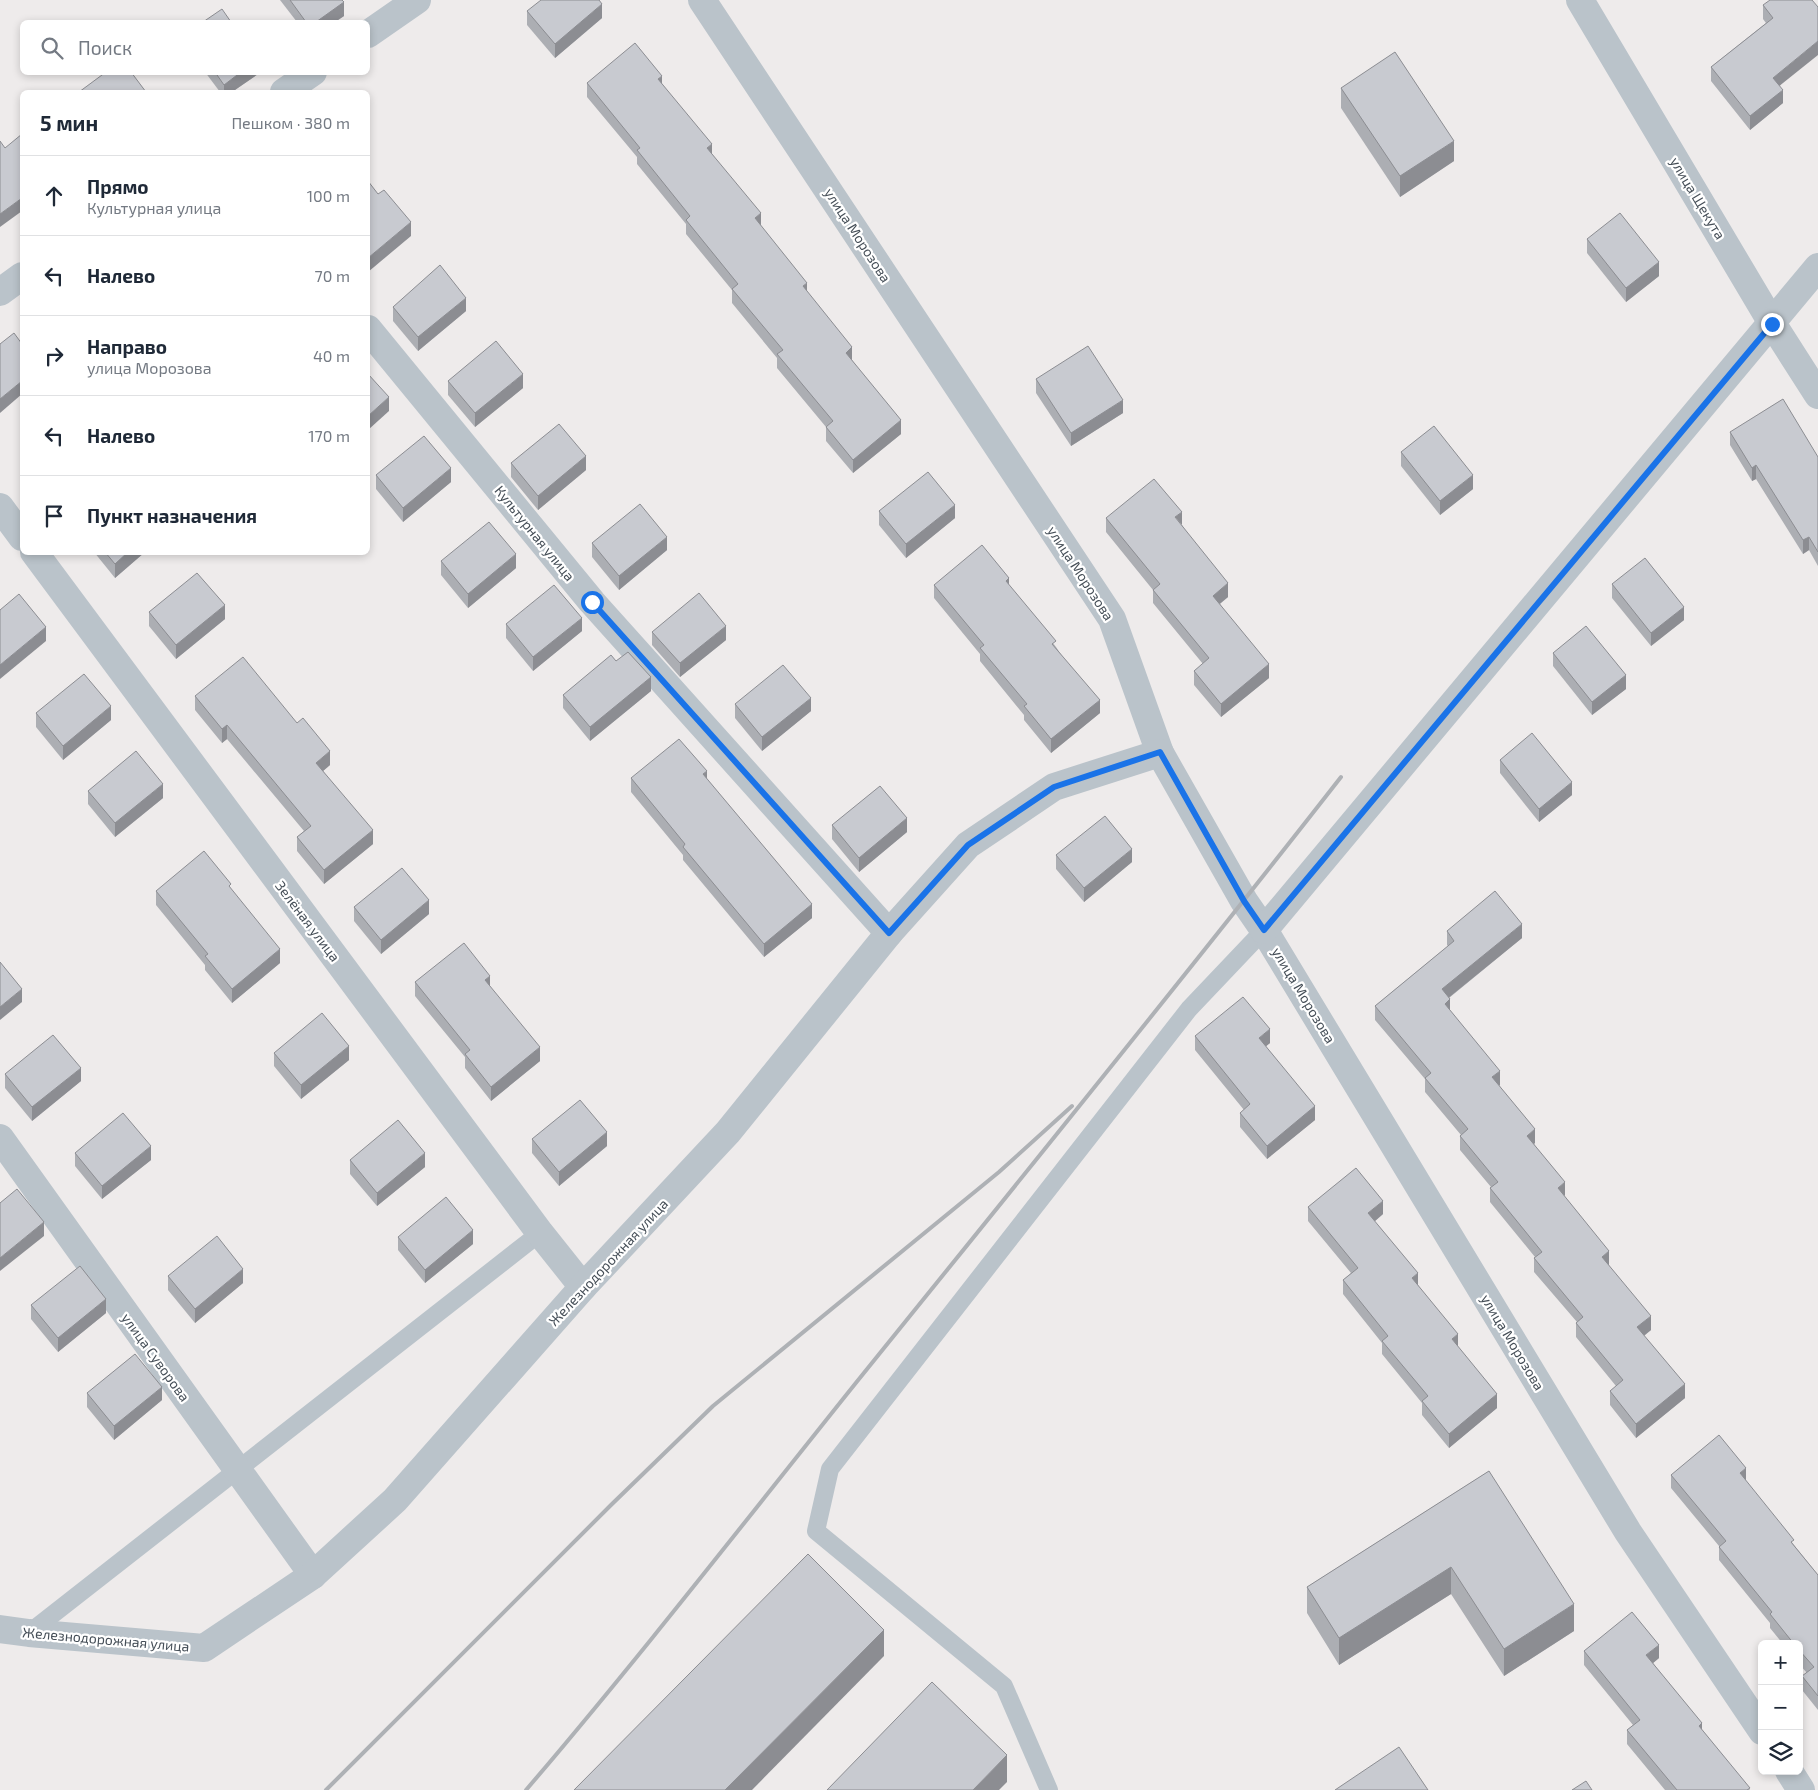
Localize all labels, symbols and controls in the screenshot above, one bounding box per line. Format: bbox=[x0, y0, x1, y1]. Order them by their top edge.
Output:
search box bbox=[20, 20, 370, 75]
icon: search bbox=[38, 34, 66, 62]
text: Поиск bbox=[78, 36, 132, 59]
text: 5 мин bbox=[40, 110, 98, 135]
text: Пешком · 380 m bbox=[231, 113, 350, 132]
street label: улица Щекута bbox=[1667, 154, 1729, 242]
text: Прямо bbox=[87, 175, 149, 198]
icon: ahead bbox=[40, 182, 68, 210]
street label: улица Морозова bbox=[821, 185, 895, 285]
text: 100 m bbox=[307, 186, 350, 205]
text: Культурная улица bbox=[87, 198, 221, 217]
icon: left bbox=[40, 262, 68, 290]
text: Налево bbox=[87, 264, 155, 287]
text: 70 m bbox=[315, 266, 350, 285]
route end bbox=[1761, 313, 1784, 336]
text: Направо bbox=[87, 335, 167, 358]
icon: right bbox=[40, 342, 68, 370]
text: 40 m bbox=[313, 346, 350, 365]
text: улица Морозова bbox=[87, 358, 212, 377]
icon: left bbox=[40, 422, 68, 450]
text: Налево bbox=[87, 424, 155, 447]
text: 170 m bbox=[308, 426, 350, 445]
street label: Культурная улица bbox=[491, 482, 579, 584]
icon: arrive bbox=[40, 502, 68, 530]
text: Пункт назначения bbox=[87, 504, 257, 527]
street label: улица Морозова bbox=[1044, 523, 1118, 623]
route start bbox=[581, 591, 604, 614]
street label: Зелёная улица bbox=[272, 877, 344, 965]
street label: улица Морозова bbox=[1269, 944, 1339, 1046]
street label: Железнодорожная улица bbox=[545, 1195, 671, 1329]
street label: улица Морозова bbox=[1478, 1291, 1548, 1393]
street label: улица Суворова bbox=[118, 1310, 194, 1404]
street label: Железнодорожная улица bbox=[22, 1623, 190, 1655]
map controls bbox=[1758, 1640, 1803, 1775]
button: + bbox=[1758, 1640, 1803, 1685]
button: − bbox=[1758, 1685, 1803, 1730]
button: layers bbox=[1758, 1730, 1803, 1775]

